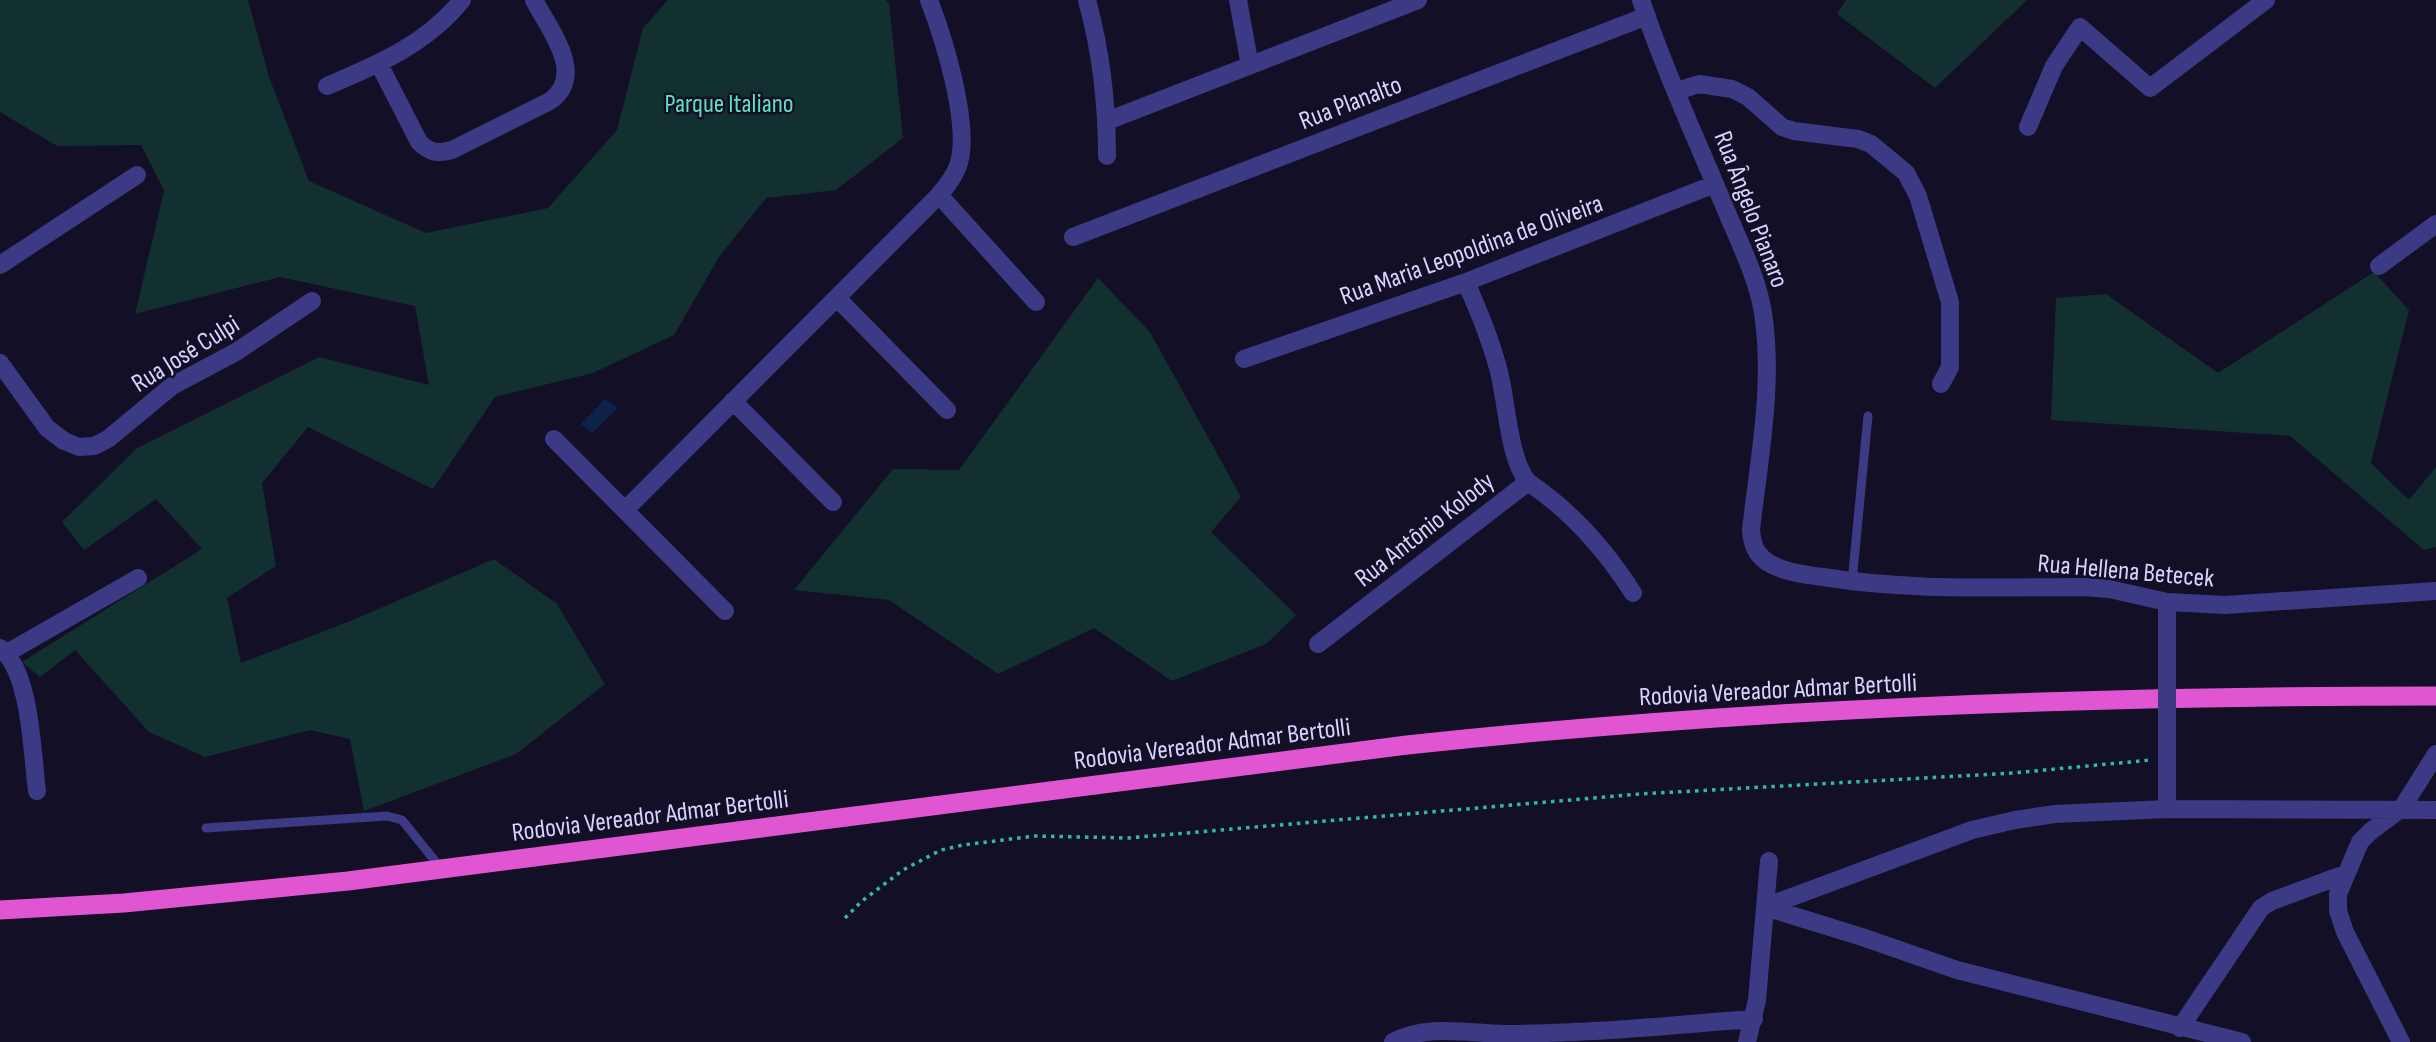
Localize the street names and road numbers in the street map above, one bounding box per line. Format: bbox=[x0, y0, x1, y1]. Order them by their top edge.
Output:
street label: Rua Planalto bbox=[1295, 70, 1406, 137]
street label: Rua Ângelo Pianaro bbox=[1707, 127, 1795, 292]
street label: Rua Maria Leopoldina de Oliveira bbox=[1336, 188, 1607, 312]
street label: Rua José Culpi bbox=[126, 309, 245, 399]
street label: Rua Antônio Kolody bbox=[1349, 466, 1501, 594]
street label: Rua Hellena Betecek bbox=[2036, 548, 2215, 595]
street label: Rodovia Vereador Admar Bertolli bbox=[1638, 668, 1918, 713]
street label: Rodovia Vereador Admar Bertolli bbox=[1072, 712, 1352, 777]
street label: Rodovia Vereador Admar Bertolli bbox=[510, 784, 790, 849]

